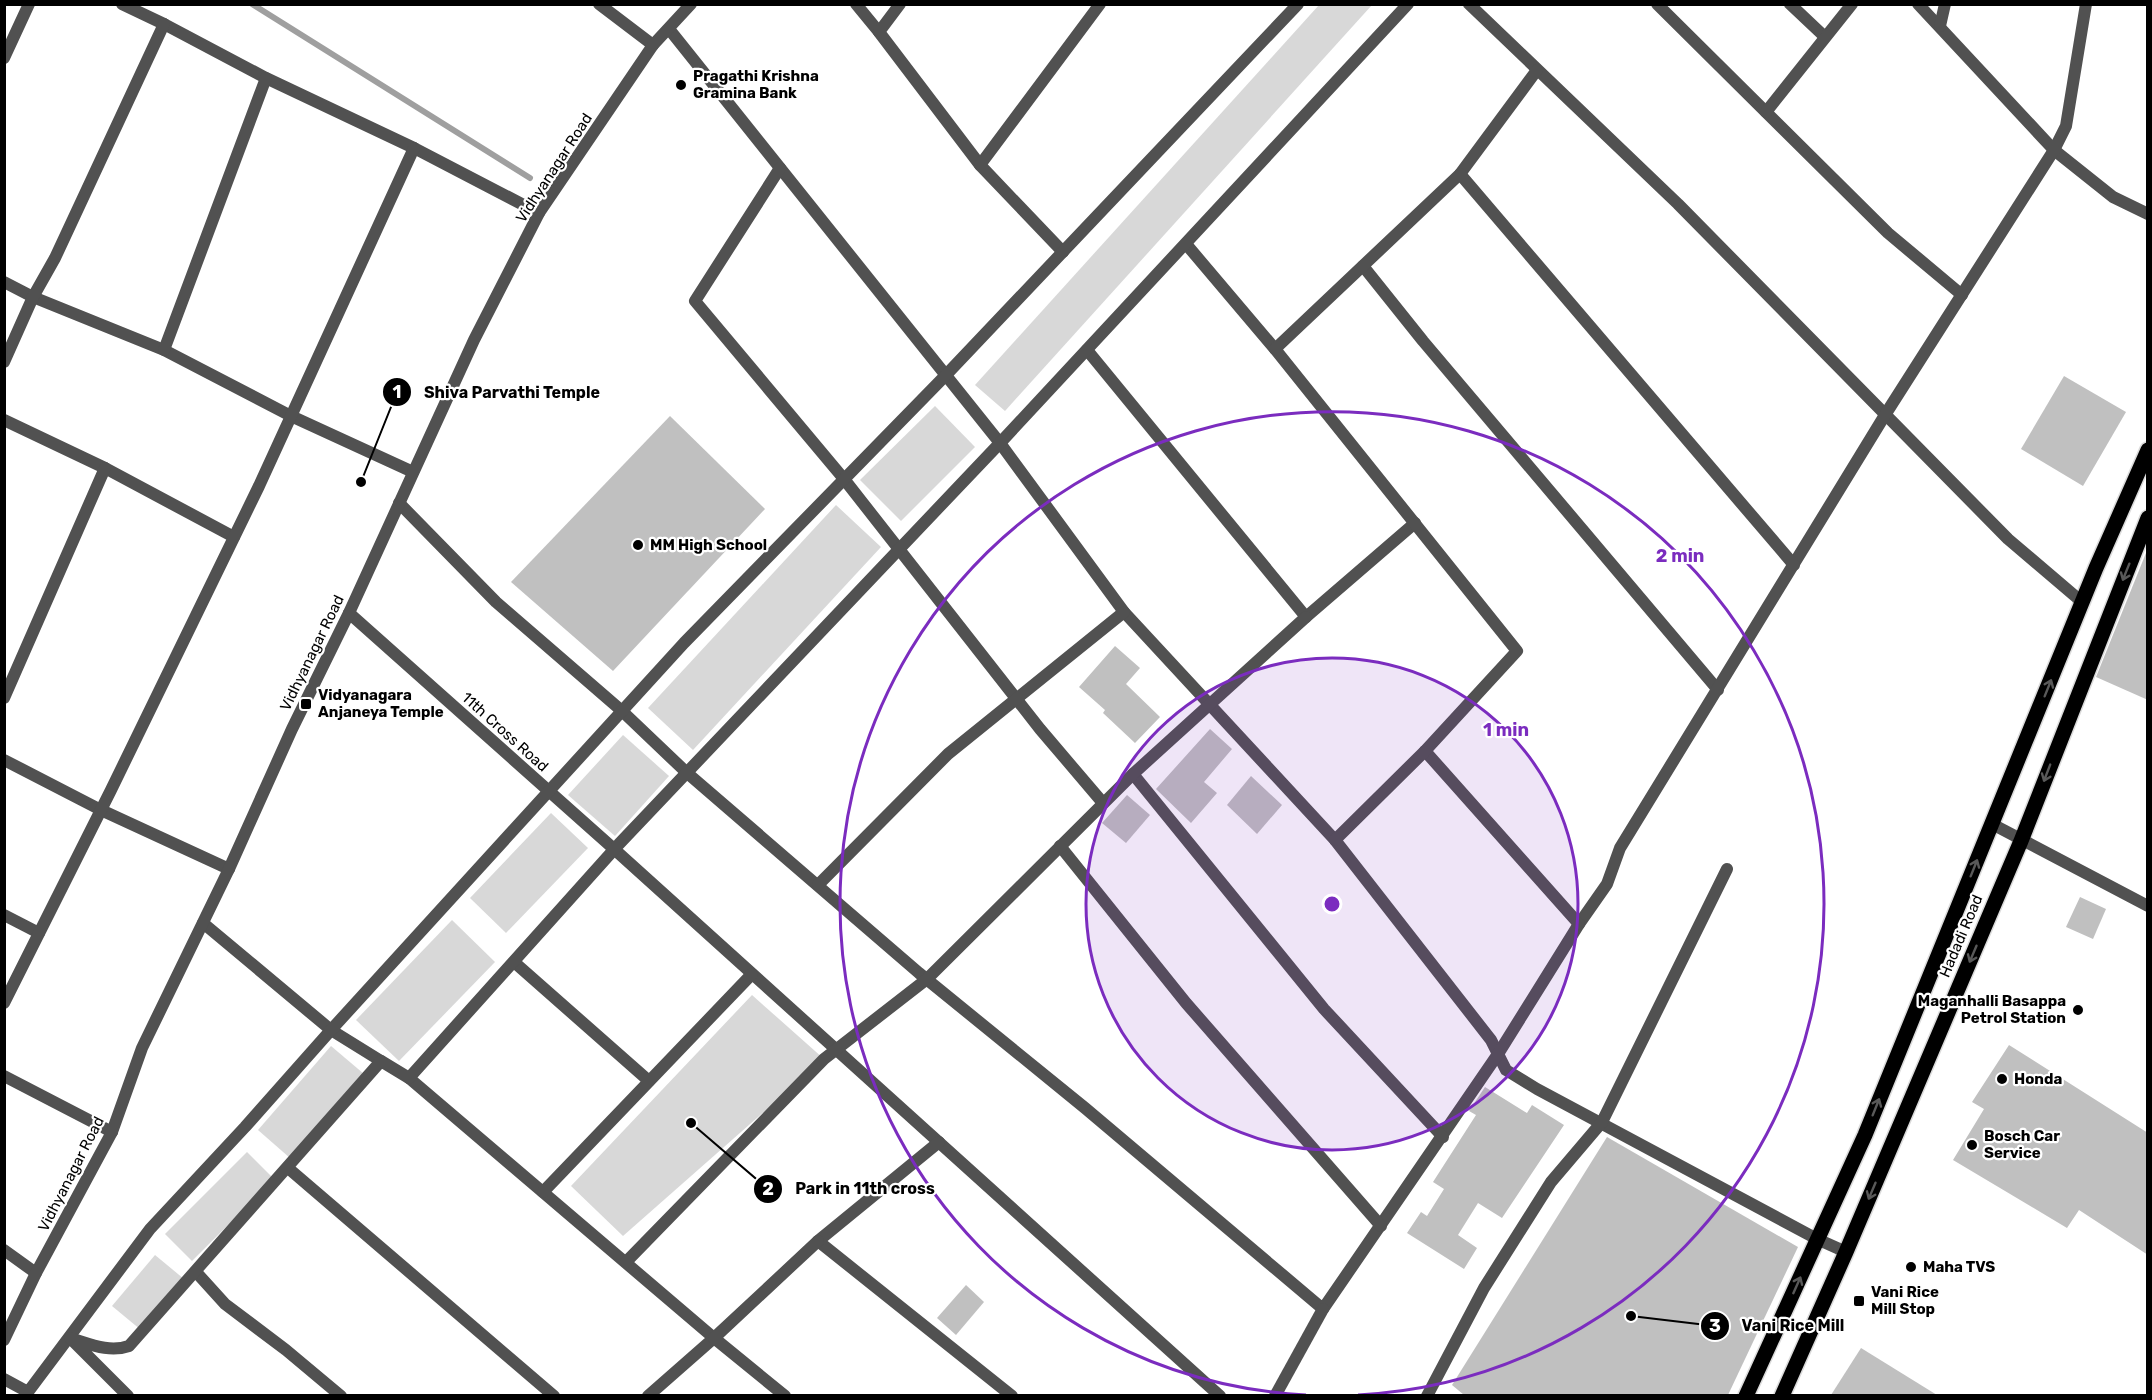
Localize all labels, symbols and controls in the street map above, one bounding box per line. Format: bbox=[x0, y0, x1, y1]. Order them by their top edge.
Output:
place label: Pragathi Krishna Gramina Bank bbox=[693, 67, 819, 102]
marker: Pragathi Krishna Gramina Bank bbox=[674, 78, 688, 92]
street label: Vidhyanagar Road bbox=[512, 110, 596, 226]
callout: Shiva Parvathi Temple bbox=[382, 375, 612, 409]
text: 1 bbox=[393, 381, 401, 403]
text: Shiva Parvathi Temple bbox=[424, 383, 600, 402]
place label: MM High School bbox=[650, 536, 767, 554]
marker: MM High School bbox=[631, 538, 645, 552]
text: 2 min bbox=[1656, 545, 1704, 567]
one-way arrow bbox=[2120, 562, 2131, 581]
street label: Vidhyanagar Road bbox=[276, 592, 348, 714]
one-way arrow bbox=[2043, 679, 2054, 697]
place label: Vidyanagara Anjaneya Temple bbox=[318, 686, 444, 721]
street label: 11th Cross Road bbox=[458, 688, 552, 776]
marker: Vidyanagara Anjaneya Temple bbox=[299, 697, 313, 711]
text: 1 min bbox=[1483, 719, 1529, 741]
one-way arrow bbox=[2041, 764, 2052, 782]
one-way arrow bbox=[1969, 860, 1980, 878]
street label: Hadadi Road bbox=[1936, 892, 1986, 980]
centre of rings bbox=[1322, 894, 1342, 914]
one-way arrow bbox=[1967, 944, 1978, 962]
place label: Maganhalli Basappa Petrol Station bbox=[1918, 992, 2066, 1027]
marker: Maganhalli Basappa Petrol Station bbox=[2071, 1003, 2085, 1017]
place label: Honda bbox=[2014, 1070, 2062, 1088]
marker: Honda bbox=[1995, 1072, 2009, 1086]
one-way arrow bbox=[1871, 1098, 1882, 1117]
street label: Vidhyanagar Road bbox=[34, 1113, 108, 1235]
place label: Bosch Car Service bbox=[1984, 1127, 2060, 1162]
marker: Bosch Car Service bbox=[1965, 1138, 1979, 1152]
callout: Park in 11th cross bbox=[753, 1172, 947, 1206]
text: 2 bbox=[762, 1178, 774, 1200]
text: Park in 11th cross bbox=[795, 1179, 935, 1198]
one-way arrow bbox=[1866, 1182, 1877, 1200]
place label: Maha TVS bbox=[1923, 1258, 1995, 1276]
marker: Maha TVS bbox=[1904, 1260, 1918, 1274]
one-way arrow bbox=[1791, 1276, 1803, 1294]
place label: Vani Rice Mill Stop bbox=[1871, 1283, 1939, 1318]
marker: Vani Rice Mill Stop bbox=[1852, 1294, 1866, 1308]
callout: Vani Rice Mill bbox=[1700, 1309, 1857, 1343]
text: 3 bbox=[1709, 1315, 1721, 1337]
text: Vani Rice Mill bbox=[1742, 1316, 1844, 1335]

